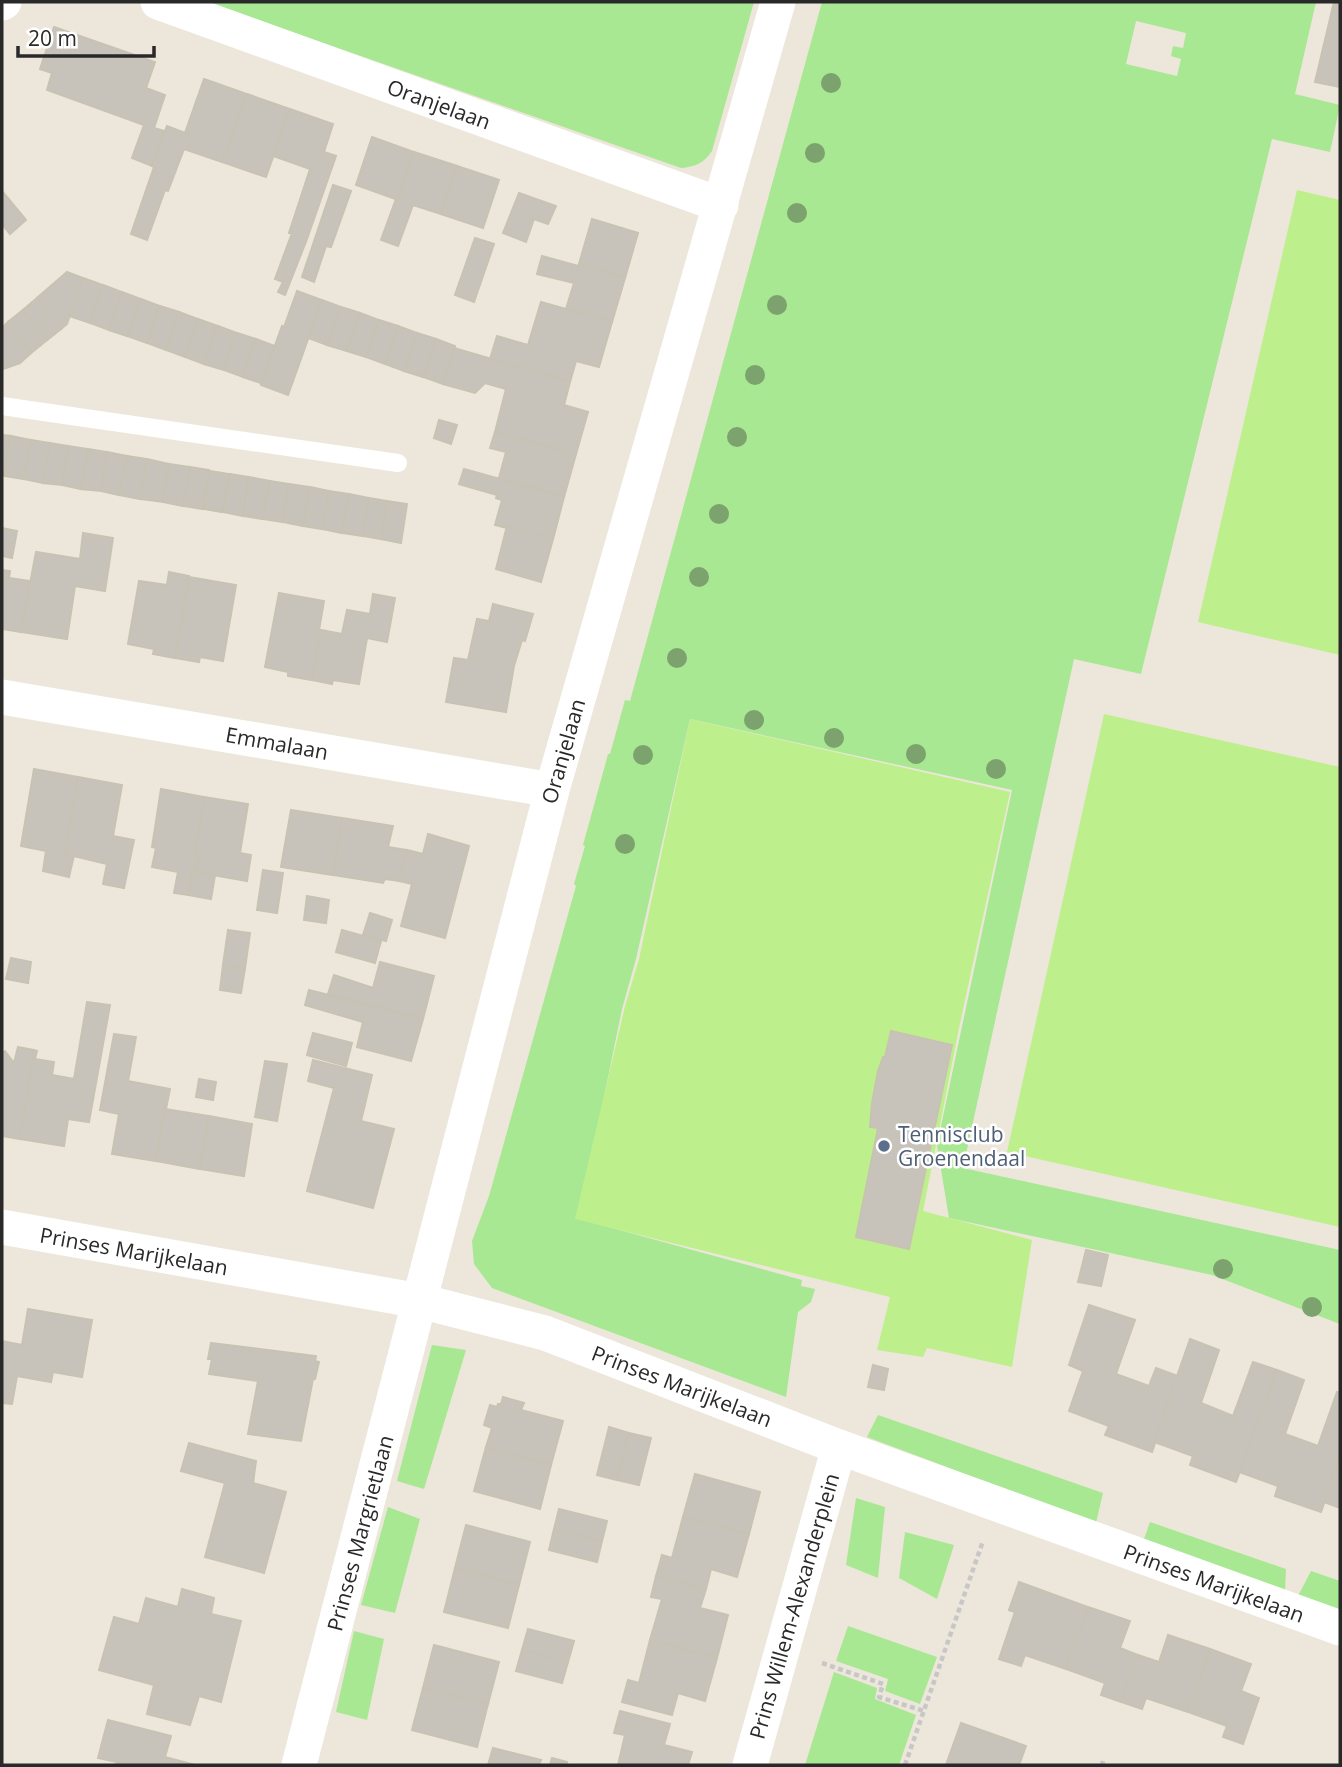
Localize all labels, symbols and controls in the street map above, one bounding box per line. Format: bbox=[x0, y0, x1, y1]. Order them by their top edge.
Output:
scale bar bbox=[18, 14, 154, 58]
text: 20 m bbox=[28, 24, 77, 52]
street label: Oranjelaan bbox=[383, 72, 495, 136]
street label: Oranjelaan bbox=[535, 695, 591, 807]
street label: Emmalaan bbox=[223, 720, 331, 766]
place label: Tennisclub Groenendaal bbox=[898, 1120, 1025, 1172]
marker: Tennisclub Groenendaal bbox=[876, 1138, 892, 1154]
street label: Prinses Marijkelaan bbox=[38, 1221, 230, 1281]
street label: Prinses Marijkelaan bbox=[588, 1339, 776, 1433]
street label: Prinses Margrietlaan bbox=[320, 1432, 400, 1634]
street label: Prins Willem-Alexanderplein bbox=[743, 1470, 845, 1742]
street label: Prinses Marijkelaan bbox=[1120, 1537, 1308, 1629]

